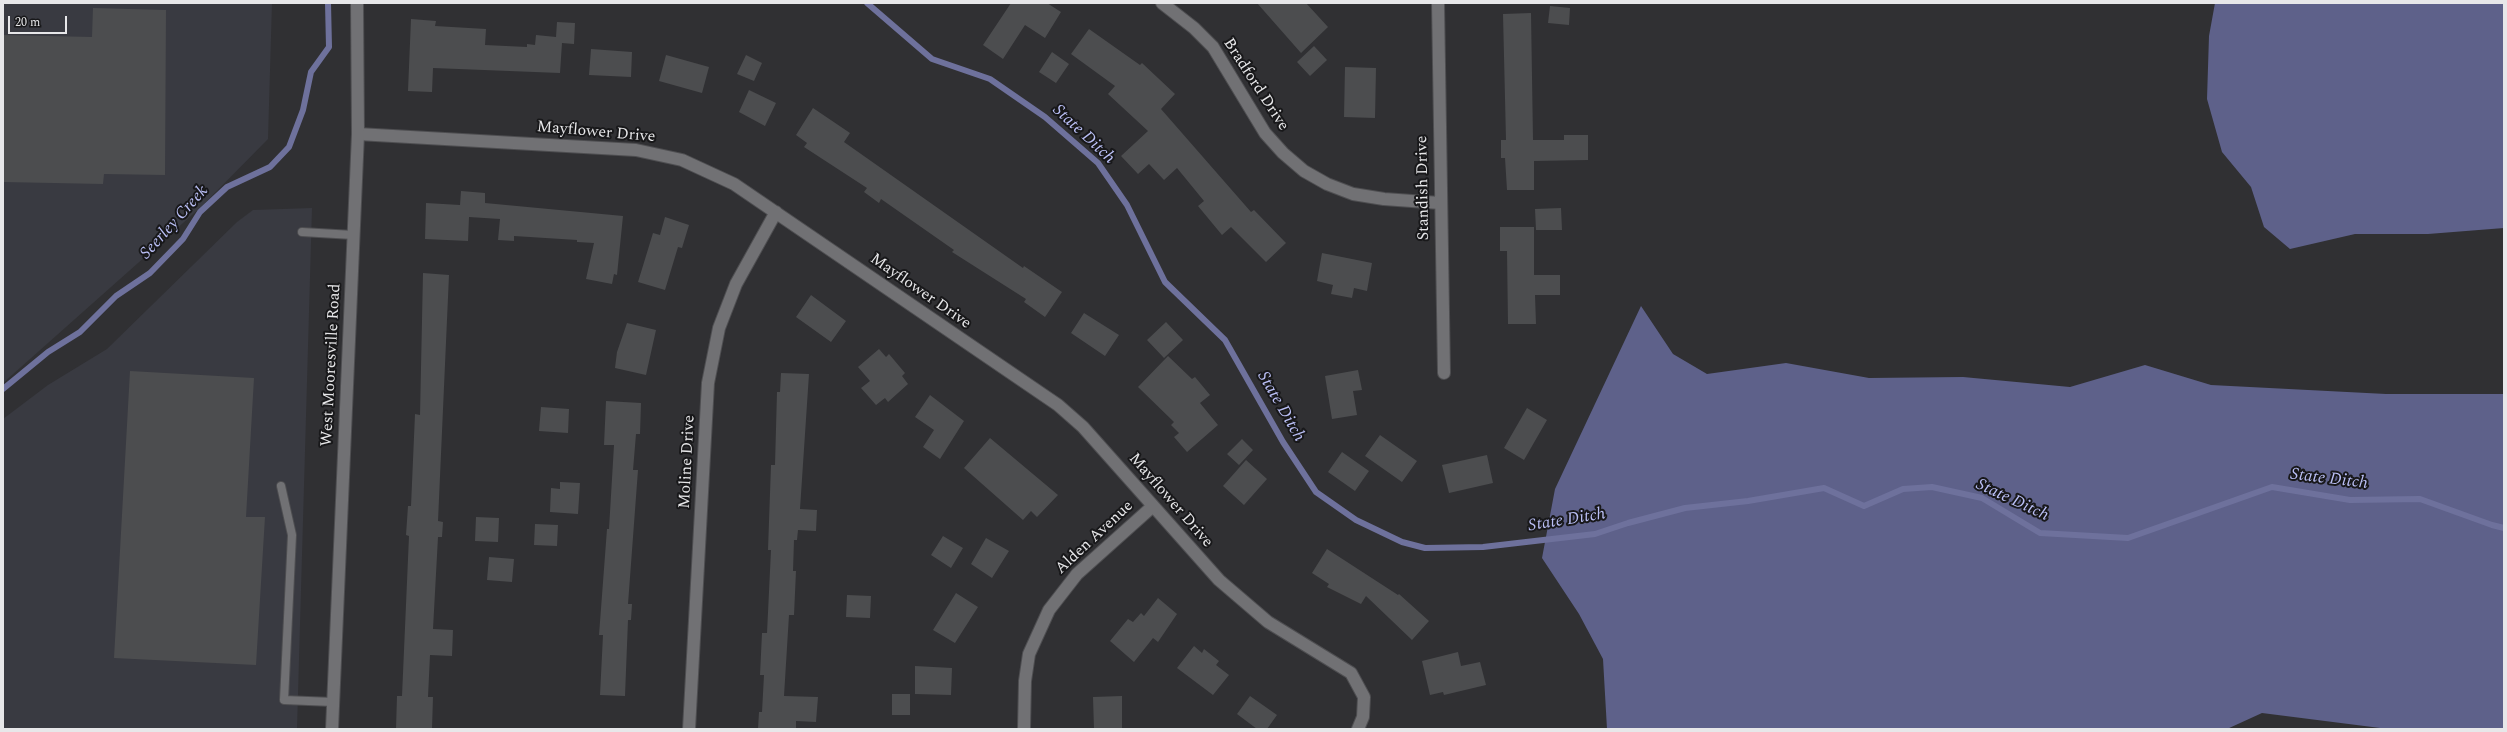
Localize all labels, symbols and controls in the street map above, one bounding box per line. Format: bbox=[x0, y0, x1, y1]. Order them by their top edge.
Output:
scale bar bbox=[10, 8, 69, 34]
text: 20 m bbox=[15, 13, 40, 32]
street label: Bradford Drive bbox=[1218, 35, 1292, 135]
water label: State Ditch bbox=[1048, 101, 1118, 169]
street label: Mayflower Drive bbox=[536, 118, 656, 148]
street label: Standish Drive bbox=[1413, 135, 1435, 241]
water label: Seerley Creek bbox=[136, 182, 214, 264]
street label: Mayflower Drive bbox=[866, 250, 974, 334]
street label: West Mooresville Road bbox=[318, 283, 346, 447]
water label: State Ditch bbox=[1252, 368, 1308, 446]
street label: Moline Drive bbox=[676, 415, 700, 509]
street label: Mayflower Drive bbox=[1124, 450, 1216, 552]
water label: State Ditch bbox=[2289, 465, 2369, 495]
water label: State Ditch bbox=[1972, 475, 2052, 527]
street label: Alden Avenue bbox=[1052, 497, 1138, 579]
water label: State Ditch bbox=[1527, 505, 1607, 537]

